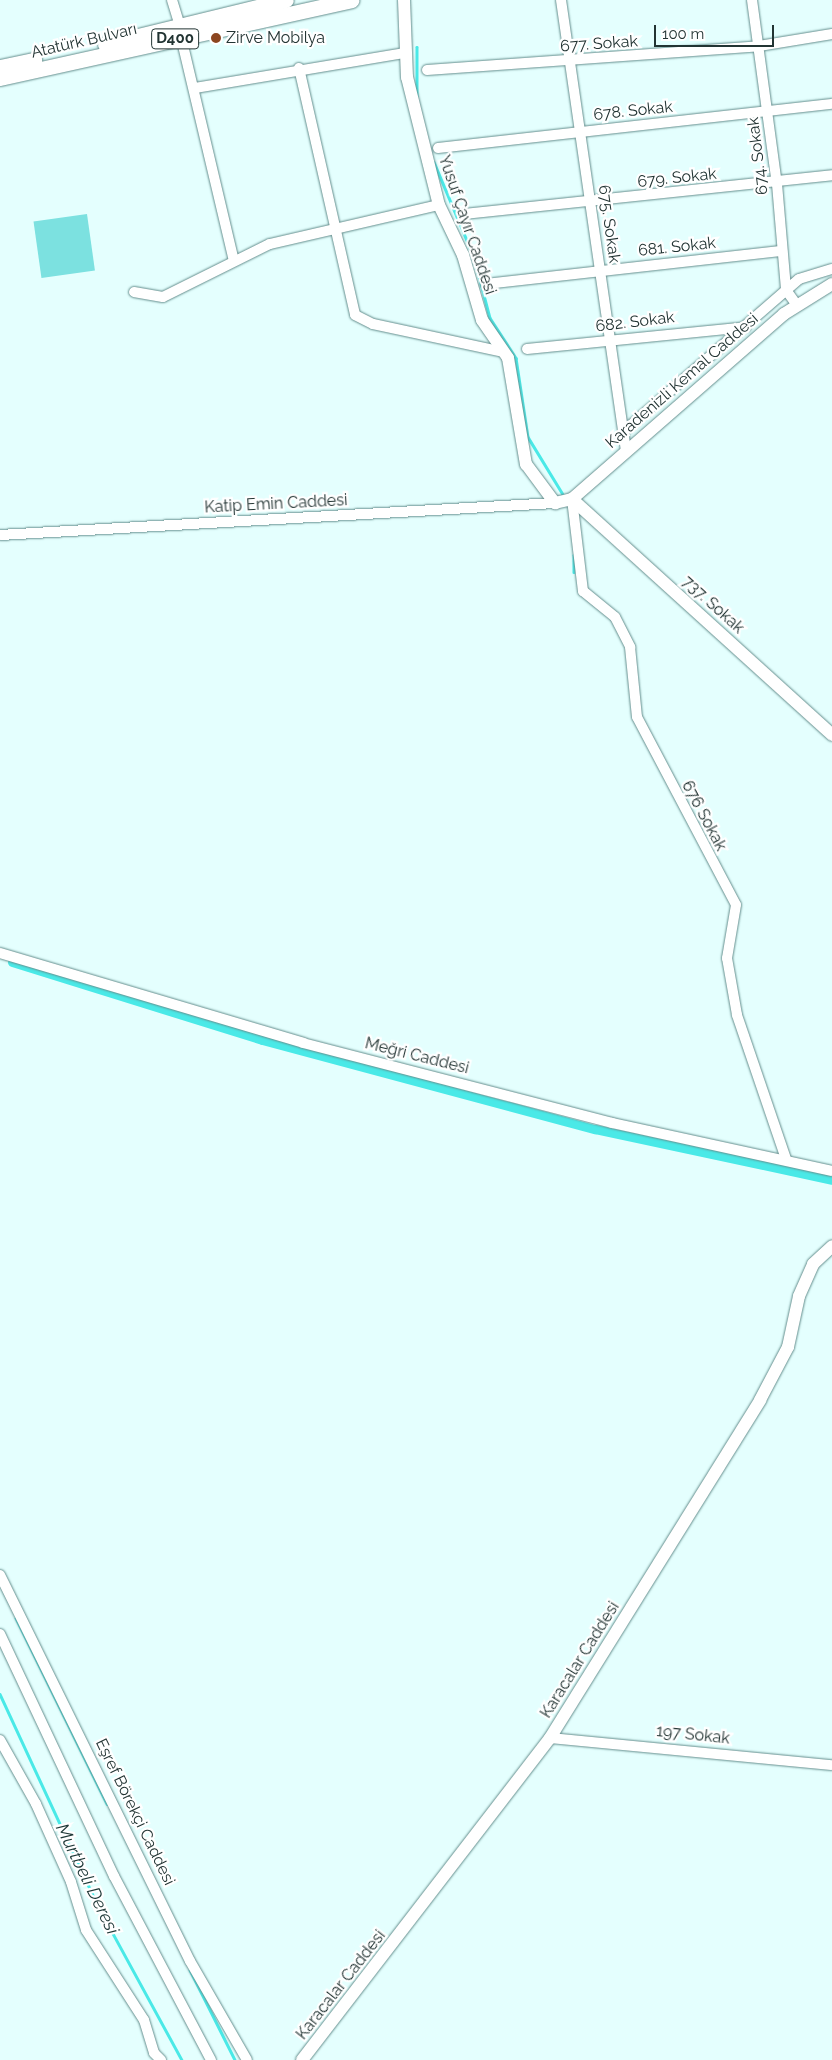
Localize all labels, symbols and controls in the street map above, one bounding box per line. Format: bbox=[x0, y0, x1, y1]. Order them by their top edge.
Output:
scale bar bbox=[657, 15, 777, 47]
street label: Atatürk Bulvarı bbox=[29, 20, 139, 62]
text: 100 m bbox=[662, 25, 704, 43]
road number: D400 bbox=[150, 26, 200, 52]
place label: Zirve Mobilya bbox=[226, 28, 325, 48]
marker: Zirve Mobilya bbox=[210, 32, 222, 44]
street label: 677. Sokak bbox=[560, 32, 638, 56]
street label: 678. Sokak bbox=[592, 97, 674, 125]
street label: 674. Sokak bbox=[744, 116, 772, 196]
street label: Yusuf Çayır Caddesi bbox=[434, 152, 500, 298]
street label: 679. Sokak bbox=[636, 164, 718, 192]
street label: 675. Sokak bbox=[594, 184, 624, 264]
street label: 681. Sokak bbox=[637, 233, 717, 261]
street label: 682. Sokak bbox=[594, 308, 676, 336]
street label: Karadenizli Kemal Caddesi bbox=[602, 309, 762, 453]
street label: Katip Emin Caddesi bbox=[204, 491, 348, 517]
street label: 737. Sokak bbox=[678, 572, 748, 638]
street label: 676 Sokak bbox=[677, 778, 731, 854]
street label: Meğri Caddesi bbox=[363, 1034, 471, 1078]
street label: Karacalar Caddesi bbox=[536, 1598, 624, 1722]
street label: 197 Sokak bbox=[655, 1722, 731, 1748]
street label: Eşref Börekçi Caddesi bbox=[91, 1735, 179, 1889]
water label: Murtbeli Deresi bbox=[51, 1820, 123, 1938]
street label: Karacalar Caddesi bbox=[292, 1926, 390, 2044]

